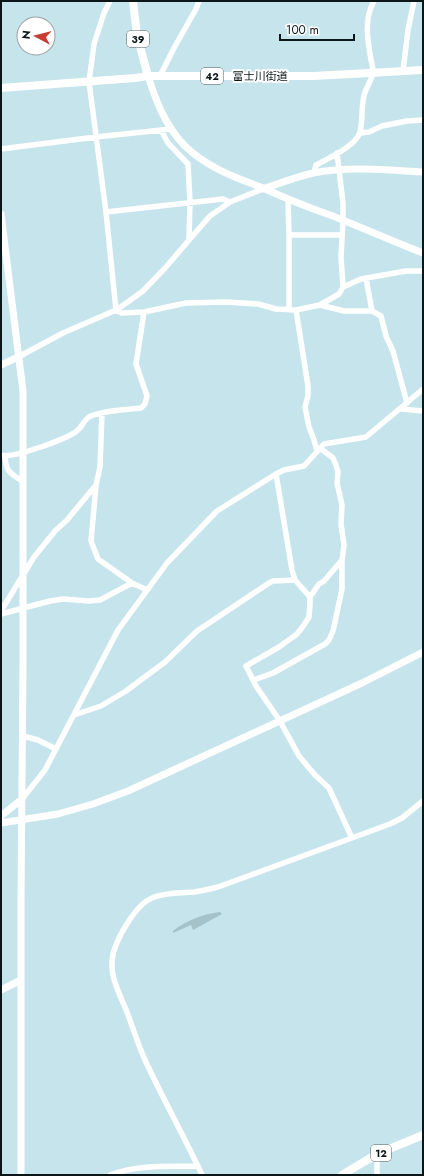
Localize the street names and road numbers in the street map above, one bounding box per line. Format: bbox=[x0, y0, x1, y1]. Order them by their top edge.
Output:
road number: 39 bbox=[127, 31, 149, 47]
road number: 42 bbox=[201, 68, 223, 84]
street label: 富士川街道 bbox=[233, 68, 288, 84]
road number: 12 bbox=[371, 1145, 391, 1161]

